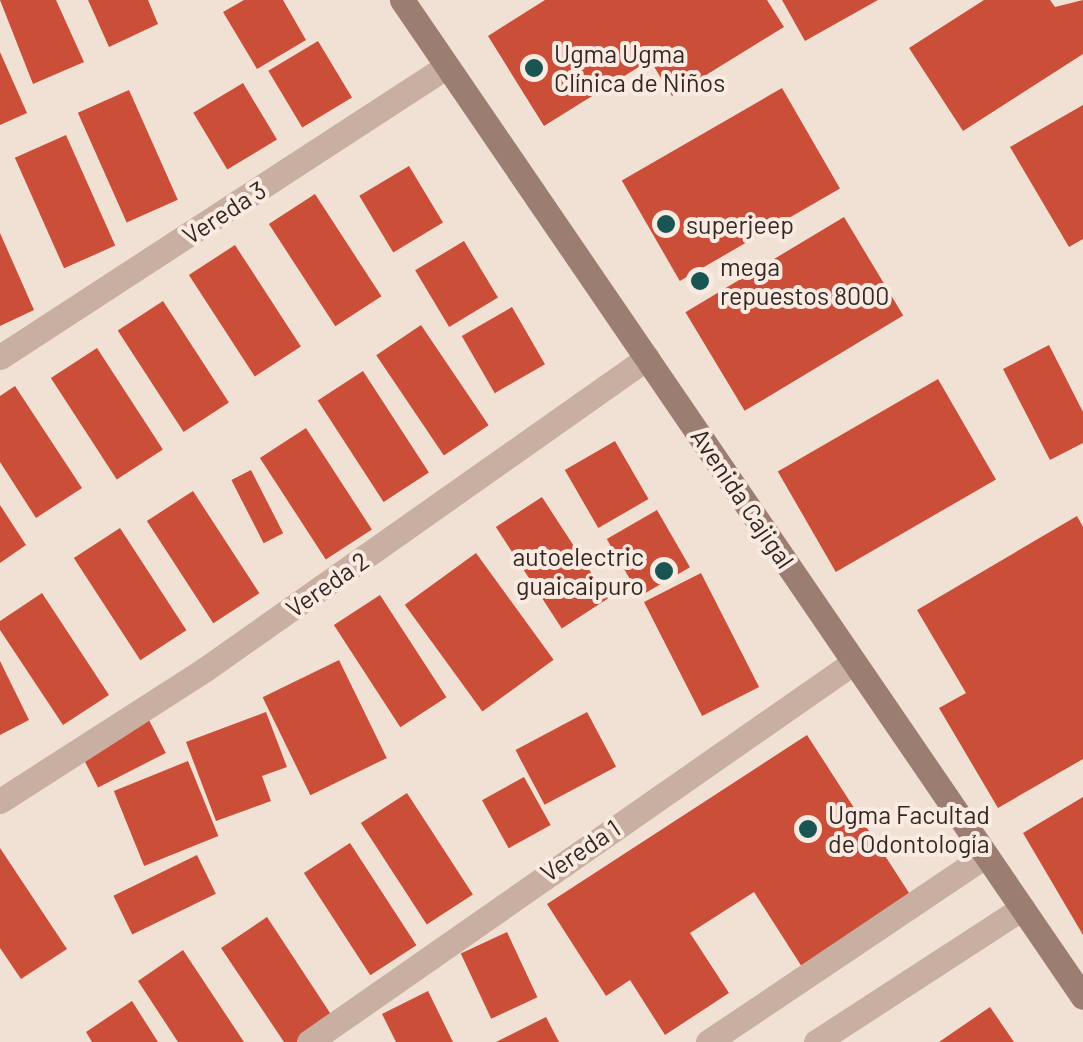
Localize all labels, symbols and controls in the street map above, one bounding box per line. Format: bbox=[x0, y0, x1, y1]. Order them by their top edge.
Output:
place label: Ugma Ugma Clínica de Niños bbox=[554, 39, 725, 98]
marker: Ugma Ugma Clínica de Niños bbox=[523, 57, 545, 79]
street label: Vereda 3 bbox=[177, 174, 271, 250]
place label: superjeep bbox=[686, 209, 794, 239]
marker: superjeep bbox=[655, 213, 677, 235]
place label: mega repuestos 8000 bbox=[720, 252, 889, 311]
marker: mega repuestos 8000 bbox=[689, 270, 711, 292]
street label: Avenida Cajigal bbox=[685, 422, 801, 574]
place label: autoelectric guaicaipuro bbox=[513, 542, 644, 601]
street label: Vereda 2 bbox=[280, 545, 374, 623]
marker: autoelectric guaicaipuro bbox=[653, 560, 675, 582]
place label: Ugma Facultad de Odontología bbox=[828, 800, 990, 859]
street label: Vereda 1 bbox=[535, 813, 625, 887]
marker: Ugma Facultad de Odontología bbox=[797, 818, 819, 840]

